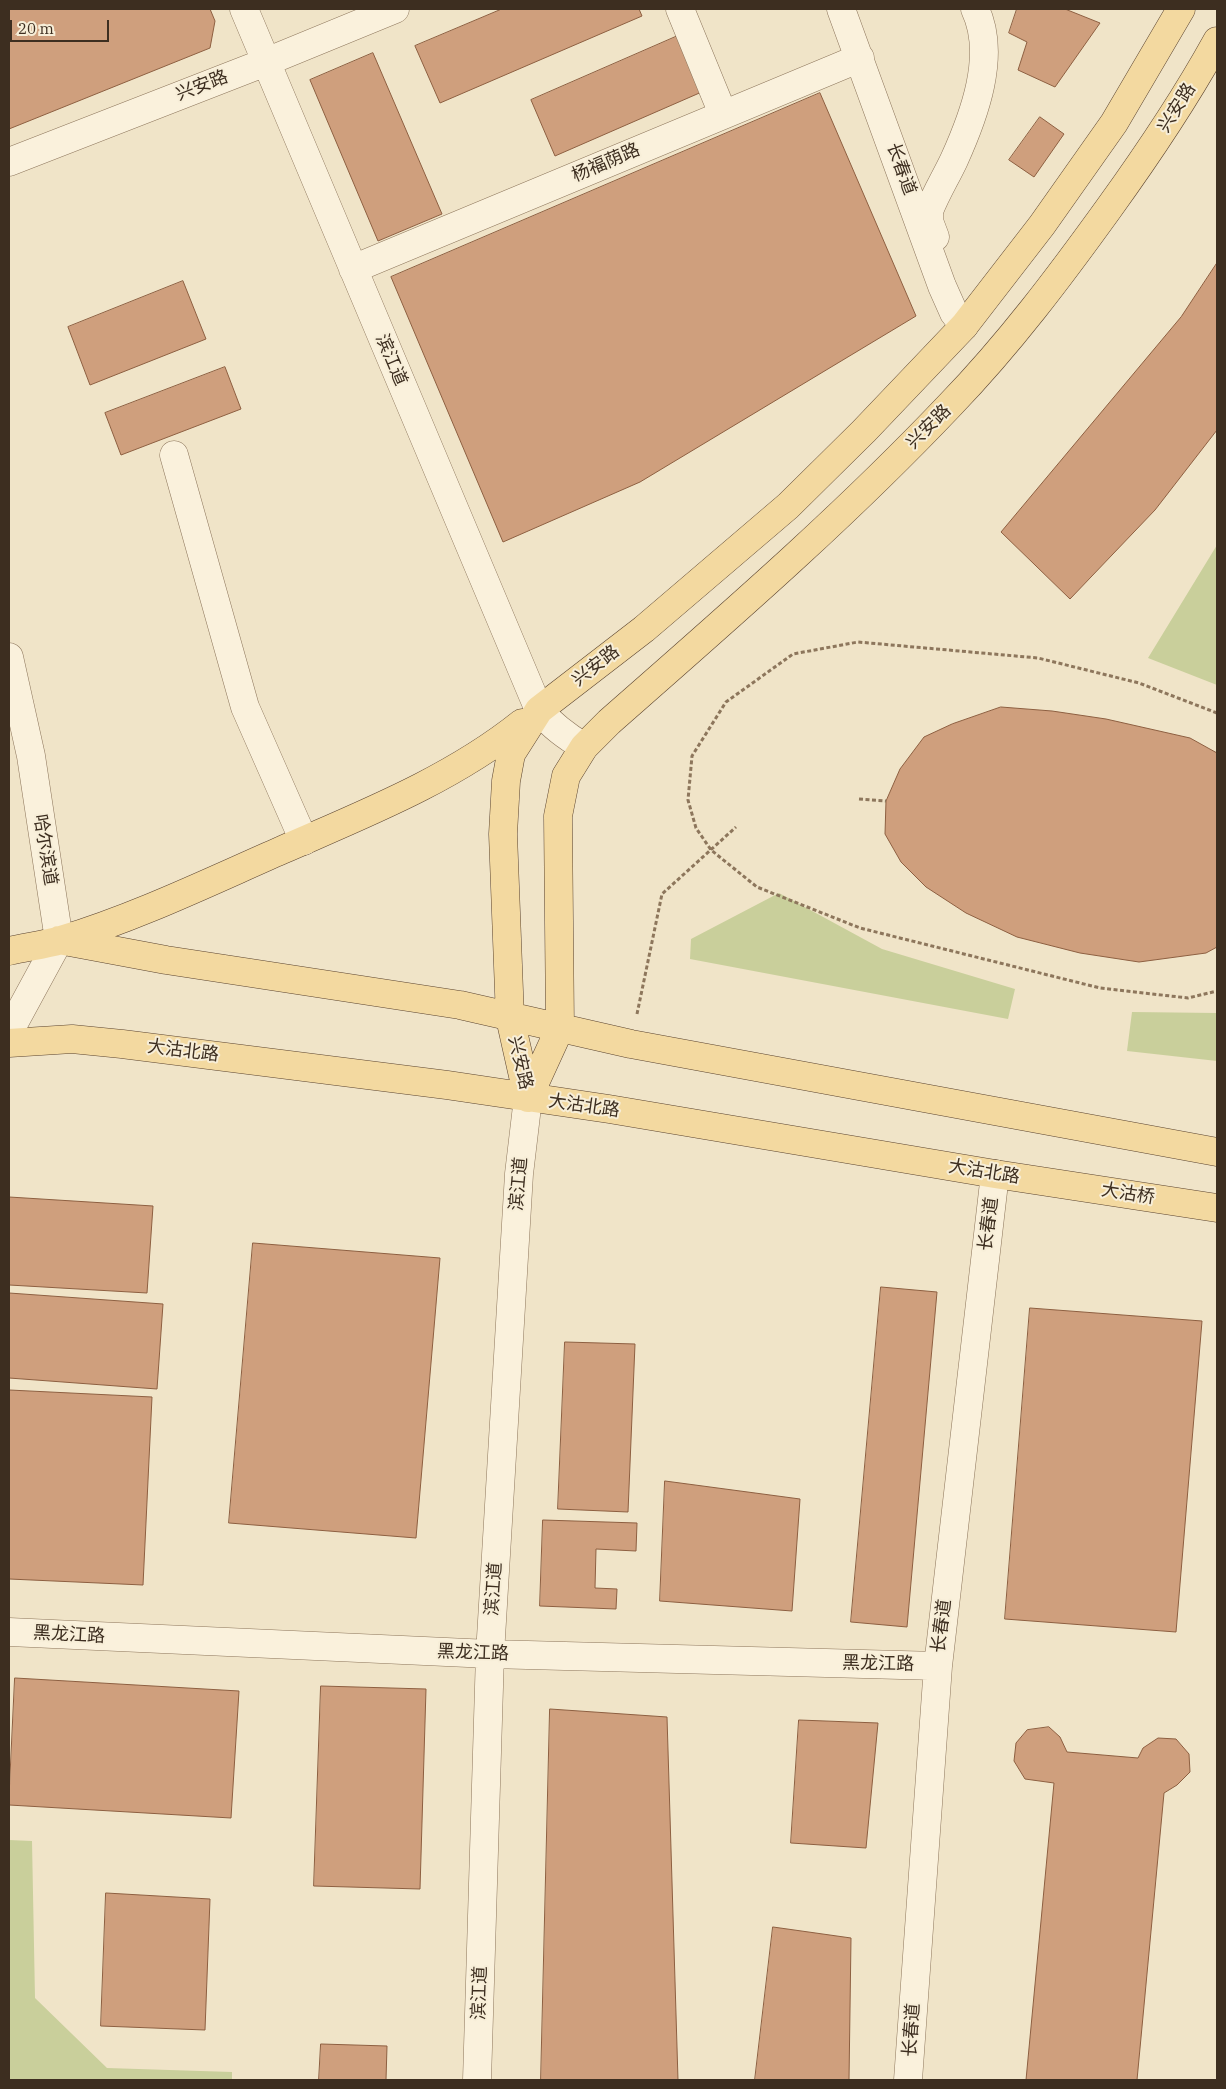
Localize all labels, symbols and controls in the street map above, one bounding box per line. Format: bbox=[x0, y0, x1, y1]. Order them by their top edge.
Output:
scale bar bbox=[12, 10, 111, 42]
text: 20 m bbox=[18, 19, 54, 38]
street label: 兴安路 bbox=[173, 66, 231, 106]
street label: 兴安路 bbox=[1154, 79, 1200, 137]
street label: 杨福荫路 bbox=[569, 139, 643, 187]
street label: 长春道 bbox=[882, 140, 920, 198]
street label: 滨江道 bbox=[371, 331, 411, 389]
street label: 兴安路 bbox=[902, 400, 956, 454]
street label: 兴安路 bbox=[568, 641, 624, 691]
street label: 哈尔滨道 bbox=[29, 813, 61, 887]
street label: 兴安路 bbox=[503, 1034, 537, 1092]
street label: 大沽北路 bbox=[146, 1036, 220, 1066]
street label: 大沽北路 bbox=[547, 1090, 621, 1122]
street label: 滨江道 bbox=[506, 1156, 532, 1212]
street label: 大沽北路 bbox=[947, 1156, 1021, 1188]
street label: 大沽桥 bbox=[1100, 1179, 1156, 1209]
street label: 长春道 bbox=[975, 1196, 1003, 1252]
street label: 滨江道 bbox=[481, 1561, 507, 1617]
street label: 长春道 bbox=[928, 1598, 956, 1654]
street label: 黑龙江路 bbox=[32, 1622, 106, 1648]
street label: 黑龙江路 bbox=[437, 1641, 509, 1665]
street label: 黑龙江路 bbox=[842, 1653, 914, 1675]
street label: 滨江道 bbox=[468, 1966, 492, 2020]
street label: 长春道 bbox=[899, 2002, 925, 2058]

